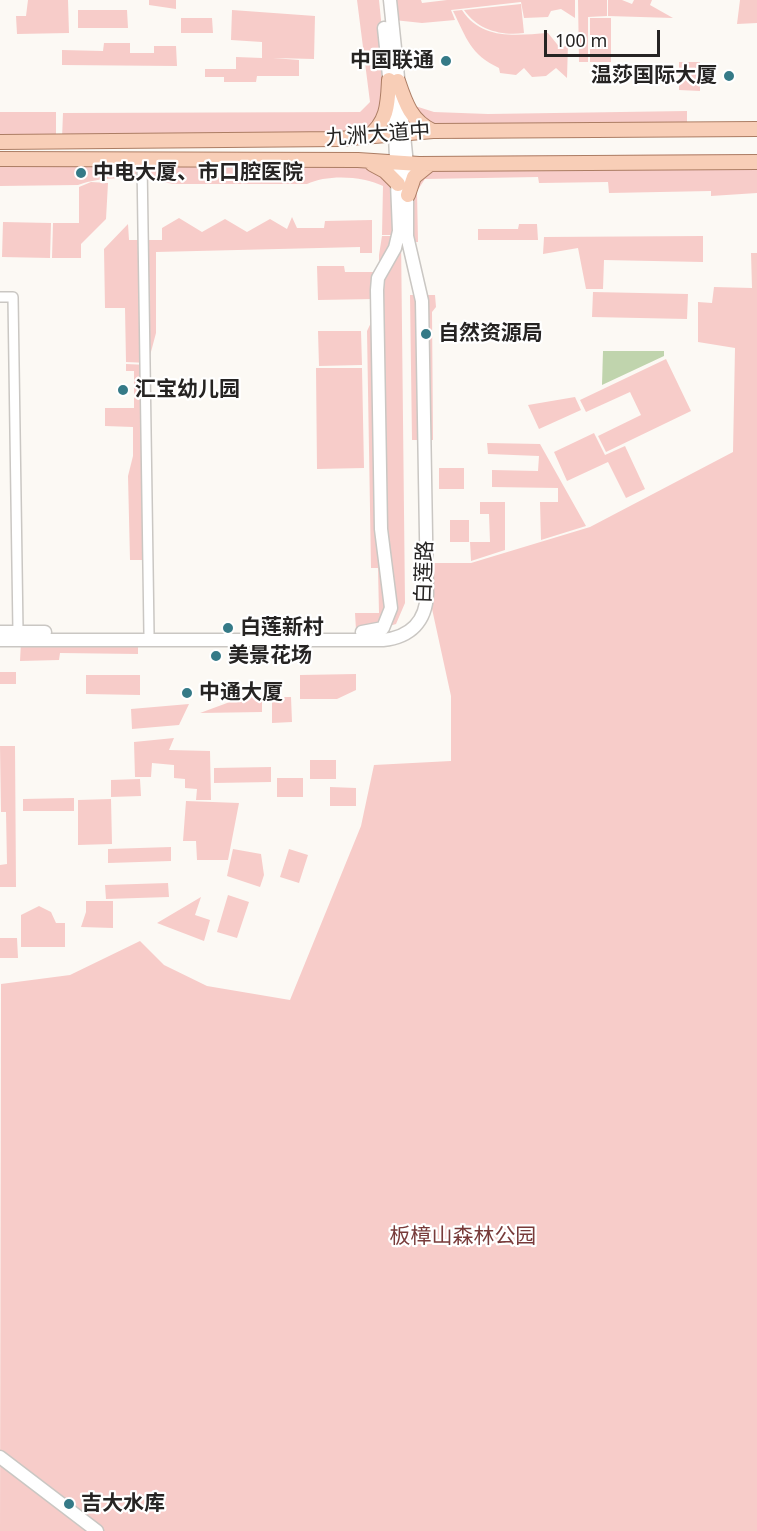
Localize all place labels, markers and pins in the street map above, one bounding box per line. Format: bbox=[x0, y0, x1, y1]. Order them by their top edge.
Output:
place label: 中国联通 bbox=[350, 48, 434, 74]
marker: 中国联通 bbox=[439, 54, 453, 68]
place label: 温莎国际大厦 bbox=[591, 63, 717, 89]
marker: 温莎国际大厦 bbox=[722, 69, 736, 83]
place label: 中电大厦、市口腔医院 bbox=[93, 160, 303, 186]
marker: 中电大厦、市口腔医院 bbox=[74, 166, 88, 180]
place label: 自然资源局 bbox=[438, 321, 543, 347]
marker: 自然资源局 bbox=[419, 327, 433, 341]
place label: 汇宝幼儿园 bbox=[135, 377, 240, 403]
marker: 汇宝幼儿园 bbox=[116, 383, 130, 397]
place label: 白莲新村 bbox=[240, 615, 324, 641]
marker: 白莲新村 bbox=[221, 621, 235, 635]
place label: 美景花场 bbox=[228, 643, 312, 669]
marker: 美景花场 bbox=[209, 649, 223, 663]
place label: 中通大厦 bbox=[199, 680, 283, 706]
marker: 中通大厦 bbox=[180, 686, 194, 700]
place label: 吉大水库 bbox=[81, 1491, 165, 1517]
marker: 吉大水库 bbox=[62, 1497, 76, 1511]

